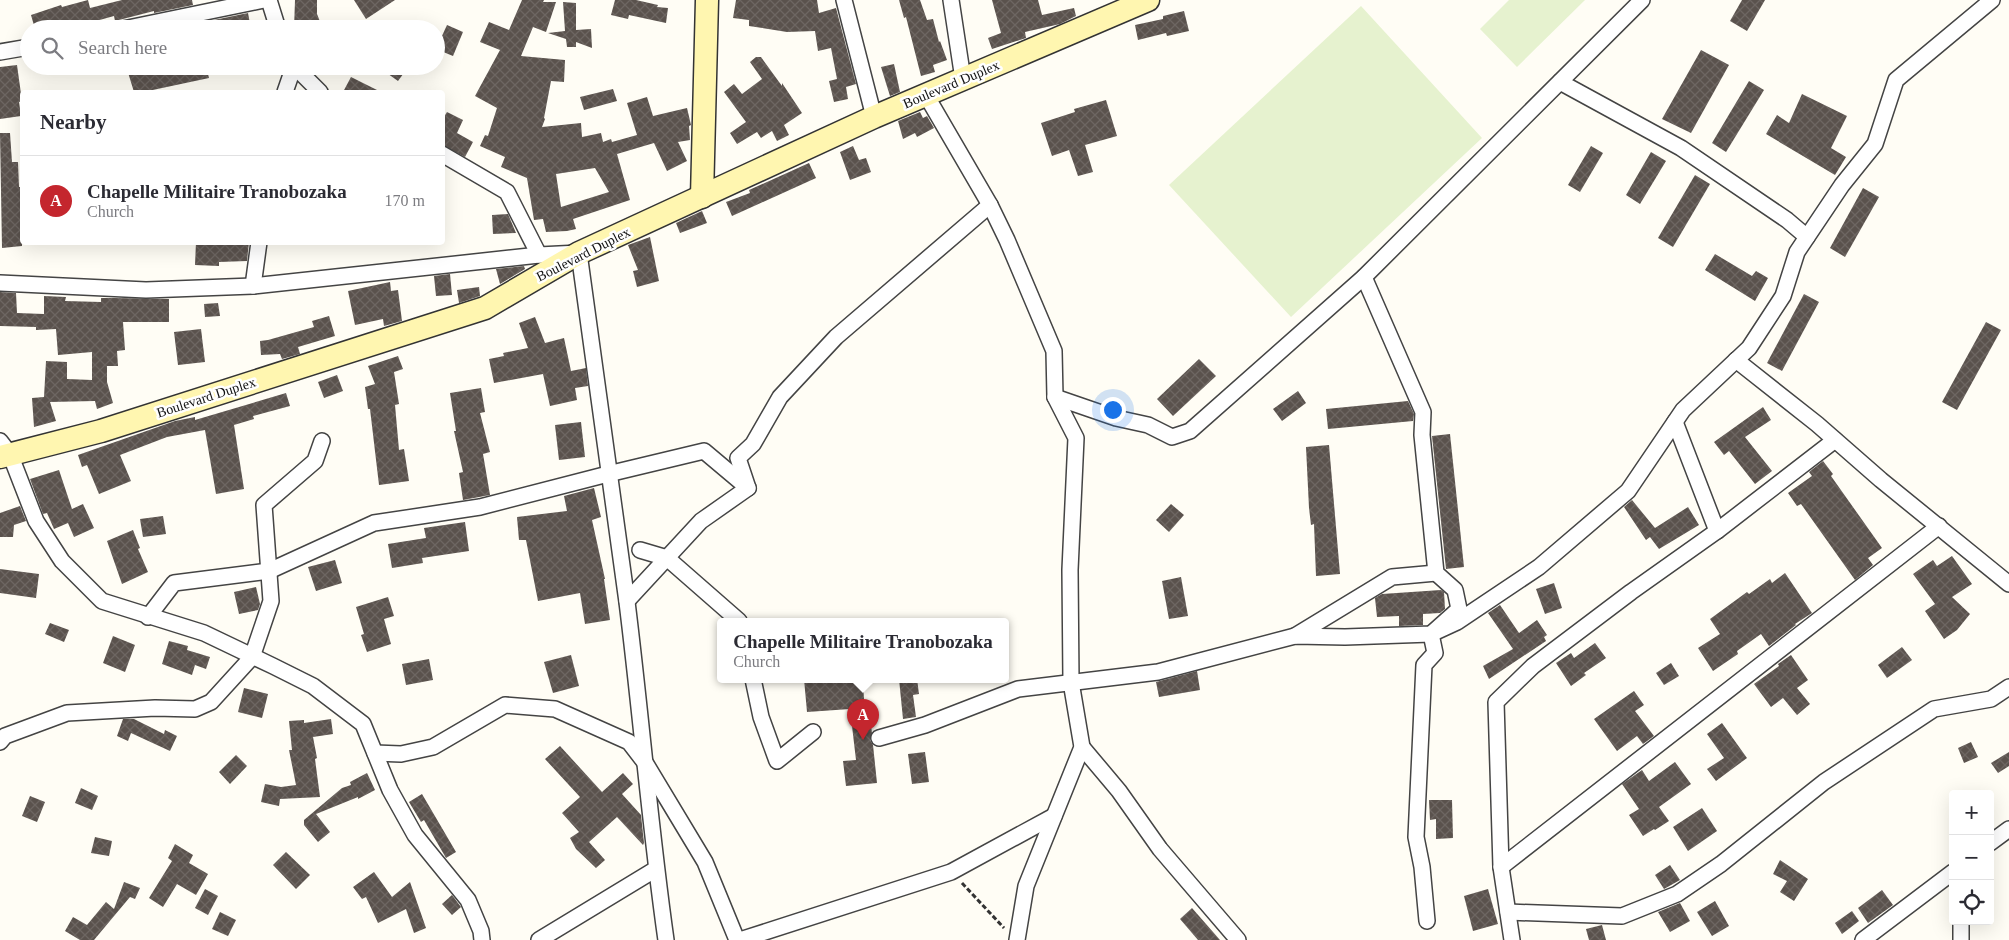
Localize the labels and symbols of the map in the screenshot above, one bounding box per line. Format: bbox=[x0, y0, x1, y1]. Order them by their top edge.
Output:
street label: Boulevard Duplex bbox=[901, 57, 1002, 111]
street label: Boulevard Duplex bbox=[534, 224, 633, 285]
street label: Boulevard Duplex bbox=[155, 374, 257, 421]
your location bbox=[1100, 397, 1126, 423]
pin: A bbox=[847, 699, 879, 740]

